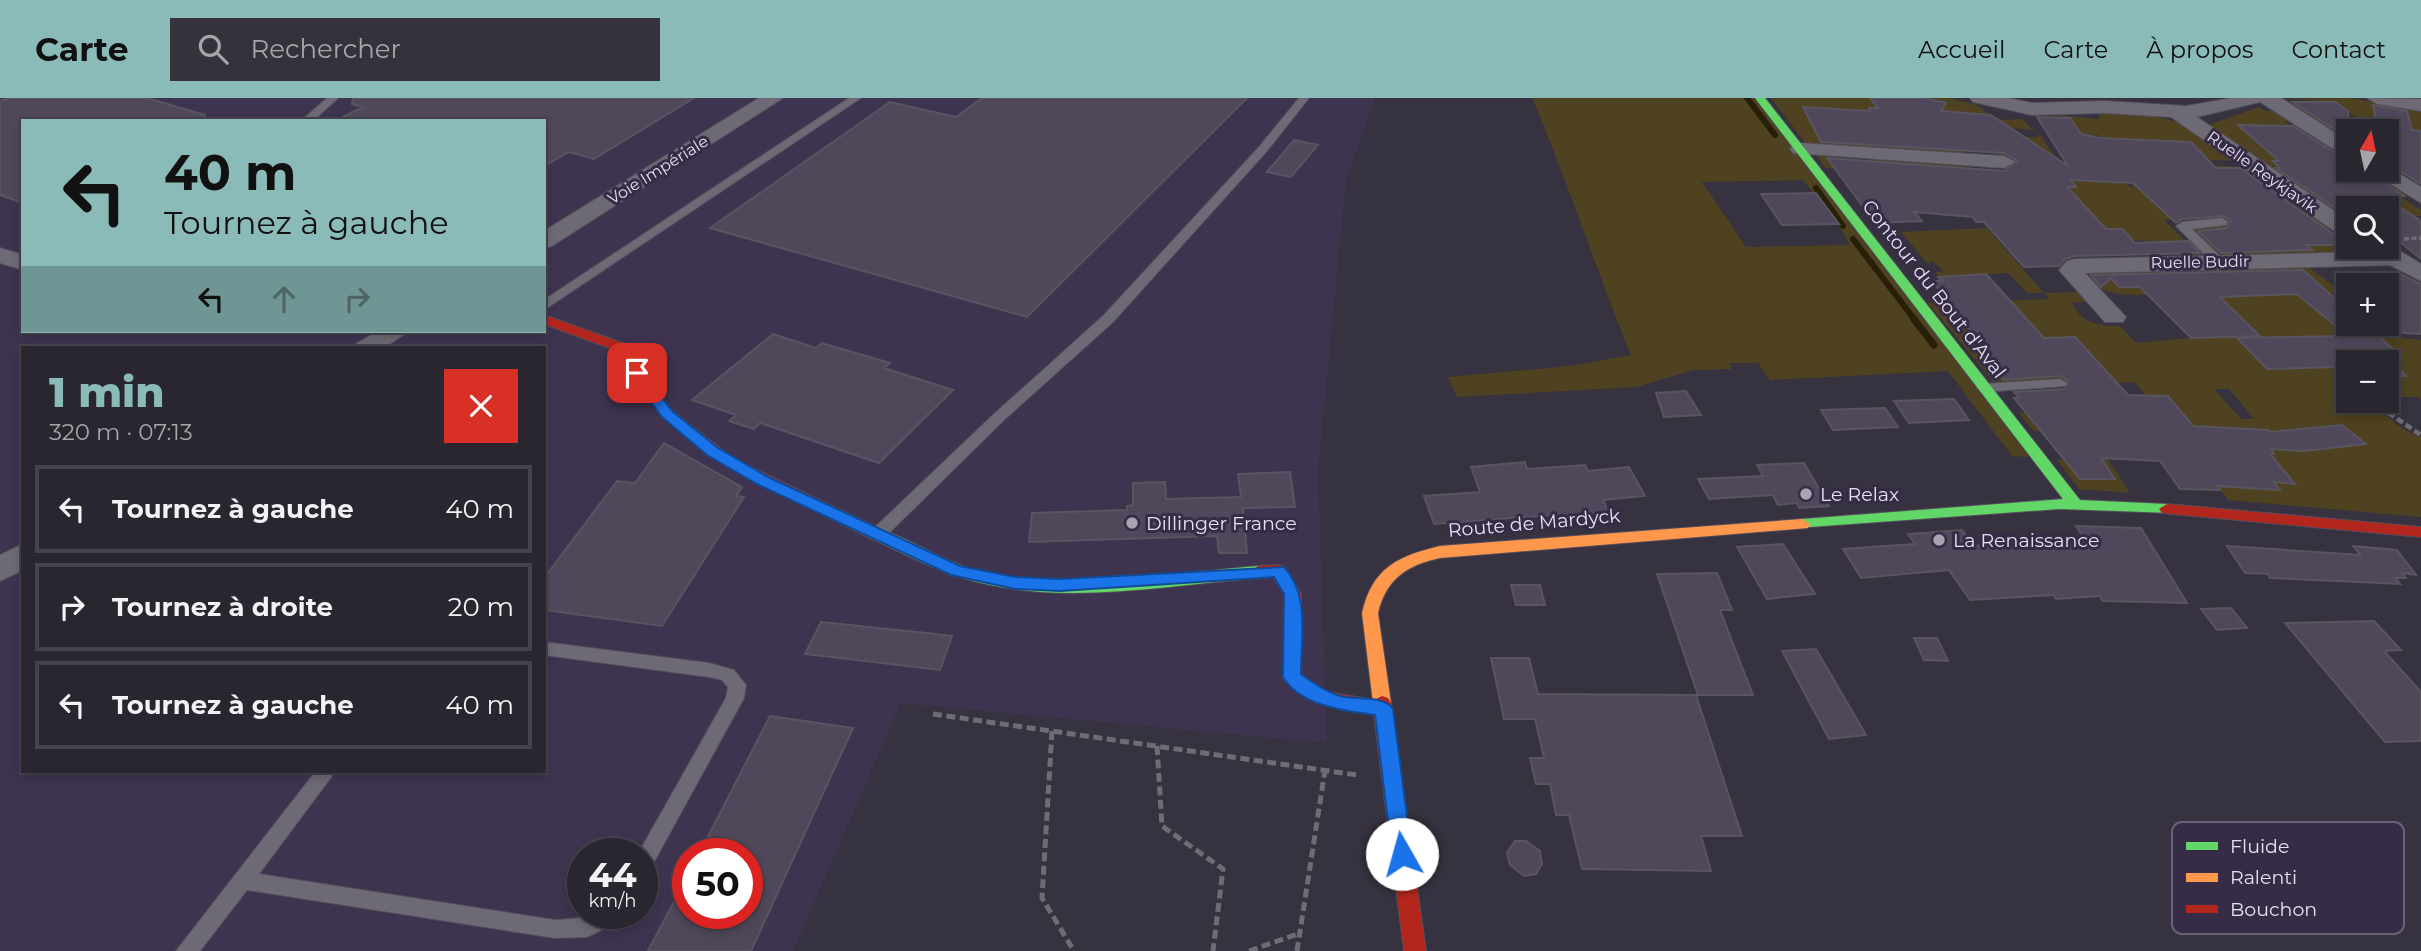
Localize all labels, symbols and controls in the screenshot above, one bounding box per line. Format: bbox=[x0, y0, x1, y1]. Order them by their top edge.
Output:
search box bbox=[170, 18, 660, 81]
text: Carte bbox=[35, 29, 128, 69]
icon: search bbox=[194, 30, 232, 68]
text: Rechercher bbox=[250, 33, 401, 65]
text: Accueil bbox=[1918, 35, 2005, 64]
text: Carte bbox=[2043, 35, 2108, 64]
text: À propos bbox=[2146, 35, 2253, 64]
text: Contact bbox=[2291, 35, 2386, 64]
north arrow bbox=[2336, 119, 2399, 182]
map controls bbox=[2336, 119, 2399, 413]
street label: Ruelle Reykjavik bbox=[2203, 127, 2321, 217]
street label: Voie Impériale bbox=[604, 132, 712, 208]
text: 40 m bbox=[164, 143, 296, 202]
icon: left bbox=[49, 147, 140, 238]
street label: Contour du Bout d'Aval bbox=[1857, 195, 2011, 383]
button: search bbox=[2336, 196, 2399, 259]
text: Tournez à gauche bbox=[164, 203, 449, 242]
street label: Ruelle Budir bbox=[2150, 252, 2250, 272]
button: + bbox=[2336, 273, 2399, 336]
icon: left bbox=[192, 280, 230, 318]
icon: ahead bbox=[265, 280, 303, 318]
icon: right bbox=[338, 280, 376, 318]
pin bbox=[607, 343, 667, 403]
button: − bbox=[2336, 350, 2399, 413]
icon: arrive bbox=[618, 354, 656, 392]
text: 1 min bbox=[49, 366, 165, 418]
button: close bbox=[444, 369, 518, 443]
text: 320 m · 07:13 bbox=[49, 418, 193, 446]
place label: Le Relax bbox=[1820, 483, 1899, 506]
marker: Le Relax bbox=[1798, 486, 1814, 502]
icon: left bbox=[53, 490, 91, 528]
text: Tournez à gauche bbox=[112, 493, 354, 525]
text: 40 m bbox=[445, 493, 514, 525]
street label: Route de Mardyck bbox=[1447, 504, 1622, 542]
place label: Dillinger France bbox=[1146, 512, 1297, 535]
marker: Dillinger France bbox=[1124, 515, 1140, 531]
place label: La Renaissance bbox=[1953, 529, 2099, 552]
marker: La Renaissance bbox=[1931, 532, 1947, 548]
icon: right bbox=[53, 588, 91, 626]
text: Tournez à droite bbox=[112, 591, 333, 623]
text: 20 m bbox=[448, 591, 514, 623]
icon: left bbox=[53, 686, 91, 724]
text: Tournez à gauche bbox=[112, 689, 354, 721]
text: 40 m bbox=[445, 689, 514, 721]
position arrow bbox=[1365, 817, 1439, 891]
legend bbox=[2172, 822, 2404, 934]
text: Fluide bbox=[2230, 835, 2289, 858]
speed limit sign: 50 bbox=[672, 838, 763, 929]
text: 44 bbox=[588, 853, 637, 896]
text: Ralenti bbox=[2230, 866, 2297, 889]
text: km/h bbox=[588, 890, 637, 912]
text: Bouchon bbox=[2230, 898, 2317, 921]

